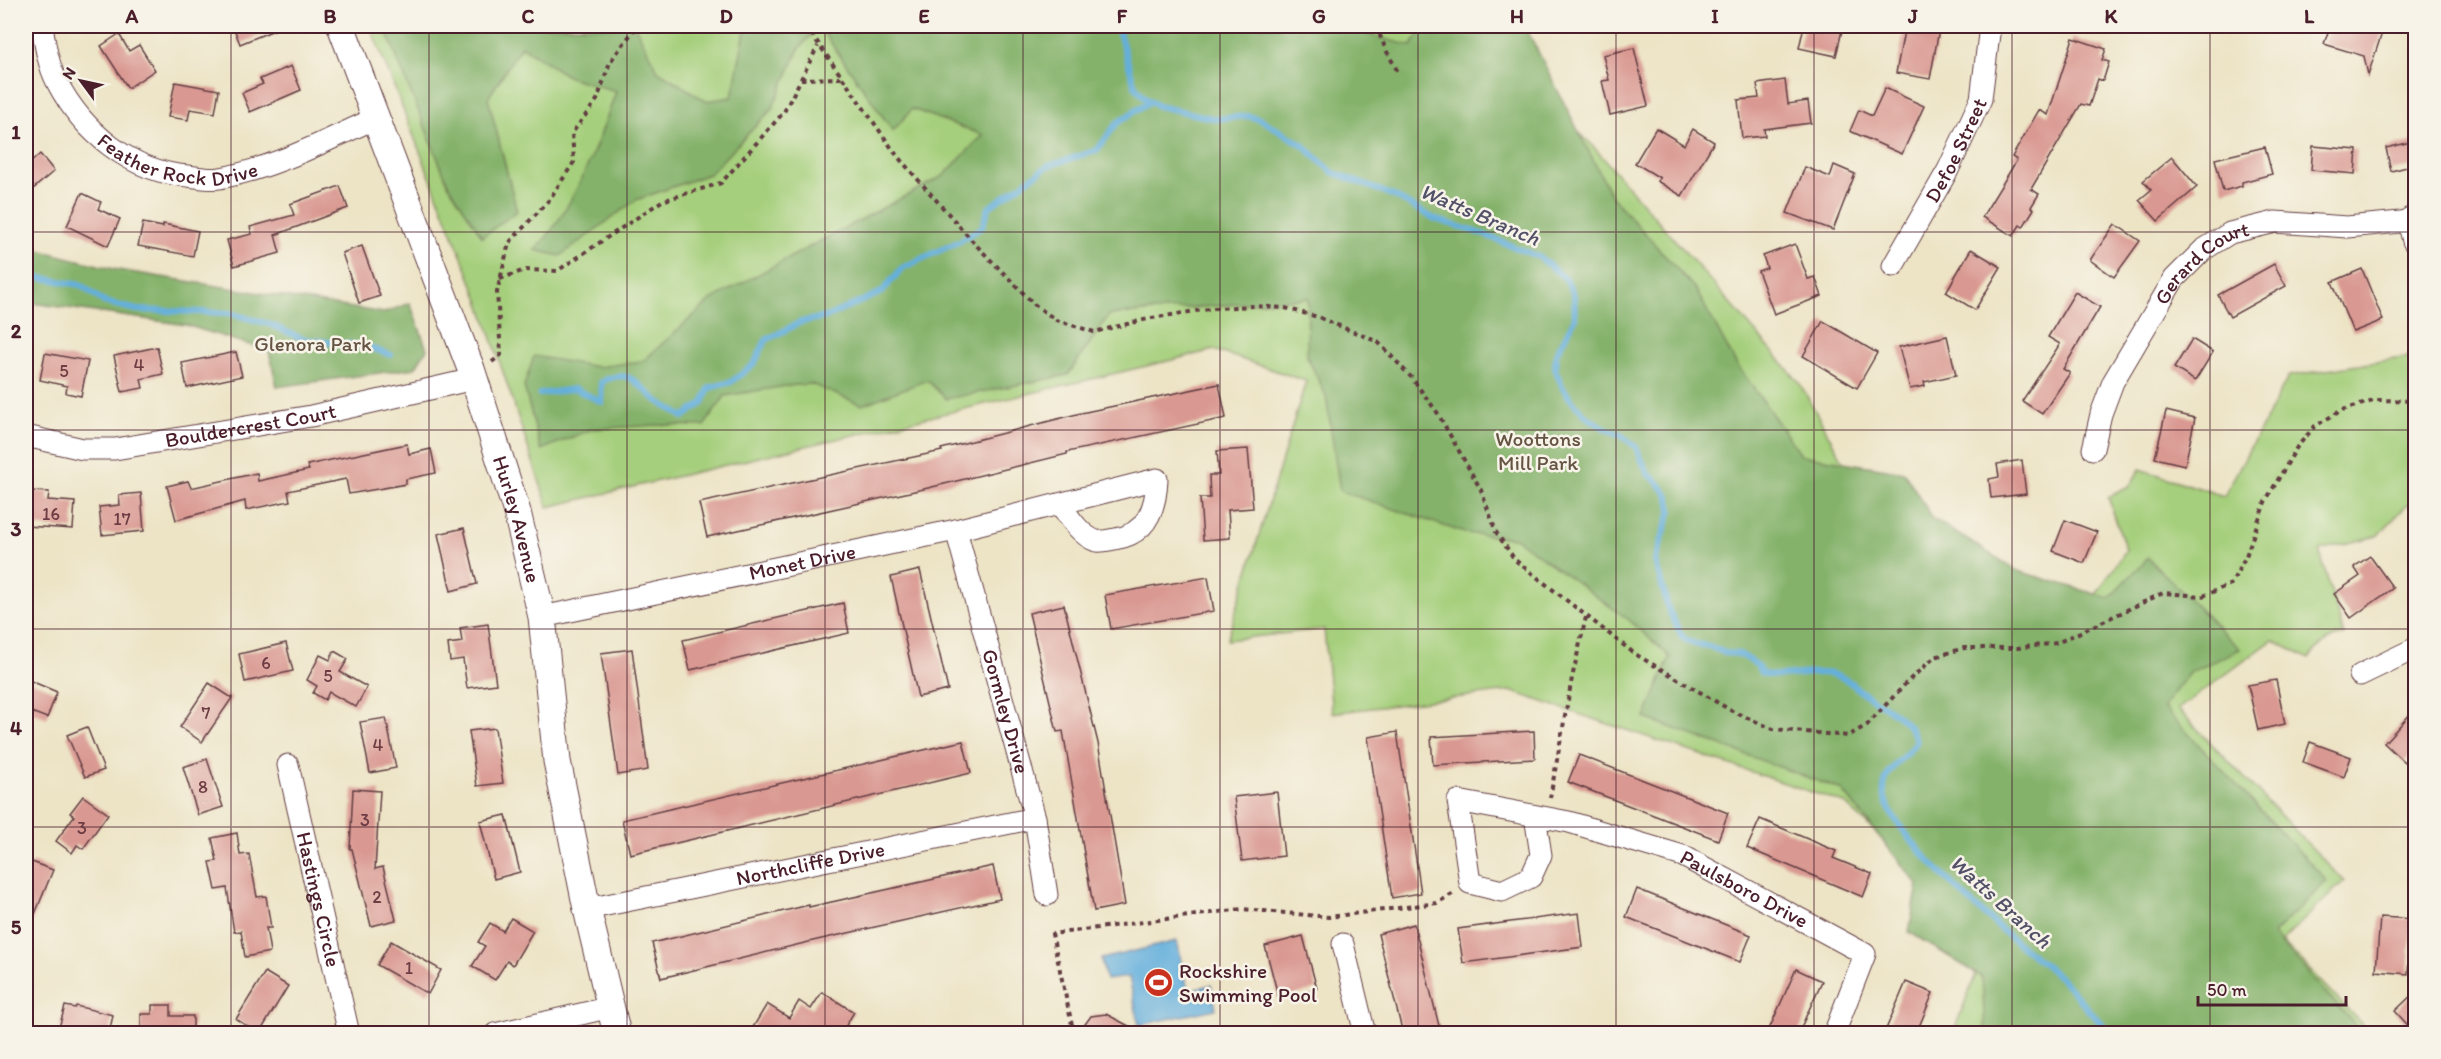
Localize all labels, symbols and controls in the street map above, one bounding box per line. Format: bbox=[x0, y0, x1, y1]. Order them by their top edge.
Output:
text: A bbox=[125, 4, 139, 28]
text: B bbox=[324, 4, 337, 28]
text: C bbox=[522, 4, 535, 28]
text: D bbox=[719, 4, 733, 28]
text: E bbox=[918, 4, 930, 28]
text: F bbox=[1117, 4, 1128, 28]
text: G bbox=[1312, 4, 1326, 28]
text: H bbox=[1510, 4, 1524, 28]
text: I bbox=[1711, 4, 1719, 28]
text: J bbox=[1907, 4, 1918, 28]
text: K bbox=[2105, 4, 2119, 28]
text: L bbox=[2304, 4, 2315, 28]
north arrow bbox=[51, 51, 111, 111]
text: N bbox=[58, 63, 80, 83]
street label: Defoe Street bbox=[1919, 94, 1992, 207]
text: 1 bbox=[11, 120, 21, 144]
street label: Feather Rock Drive bbox=[93, 128, 261, 191]
water label: Watts Branch bbox=[1416, 177, 1544, 252]
street label: Gerard Court bbox=[2149, 216, 2251, 309]
text: 2 bbox=[11, 319, 22, 343]
park label: Glenora Park bbox=[254, 331, 372, 356]
house number: 4 bbox=[134, 354, 145, 376]
house number: 5 bbox=[59, 360, 69, 382]
street label: Bouldercrest Court bbox=[163, 398, 338, 452]
park label: Woottons Mill Park bbox=[1495, 426, 1581, 475]
street label: Hurley Avenue bbox=[488, 452, 546, 585]
house number: 16 bbox=[42, 503, 60, 525]
house number: 17 bbox=[113, 508, 131, 530]
text: 3 bbox=[11, 517, 22, 541]
street label: Monet Drive bbox=[747, 538, 858, 585]
street label: Gormley Drive bbox=[977, 646, 1035, 776]
house number: 6 bbox=[261, 652, 271, 674]
house number: 5 bbox=[323, 665, 333, 687]
house number: 7 bbox=[202, 702, 211, 724]
text: 4 bbox=[10, 716, 22, 740]
house number: 4 bbox=[373, 734, 384, 756]
house number: 8 bbox=[198, 776, 208, 798]
house number: 3 bbox=[360, 809, 370, 831]
house number: 3 bbox=[77, 817, 87, 839]
street label: Hastings Circle bbox=[292, 829, 346, 970]
street label: Northcliffe Drive bbox=[734, 836, 887, 890]
street label: Paulsboro Drive bbox=[1676, 844, 1813, 933]
water label: Watts Branch bbox=[1944, 849, 2057, 954]
house number: 2 bbox=[372, 886, 382, 908]
text: 5 bbox=[11, 915, 22, 939]
house number: 1 bbox=[405, 957, 413, 979]
place label: Rockshire Swimming Pool bbox=[1179, 958, 1317, 1007]
sports icon: Rockshire Swimming Pool bbox=[1142, 967, 1174, 999]
scale bar bbox=[2198, 969, 2346, 1007]
text: 50 m bbox=[2207, 979, 2247, 1001]

